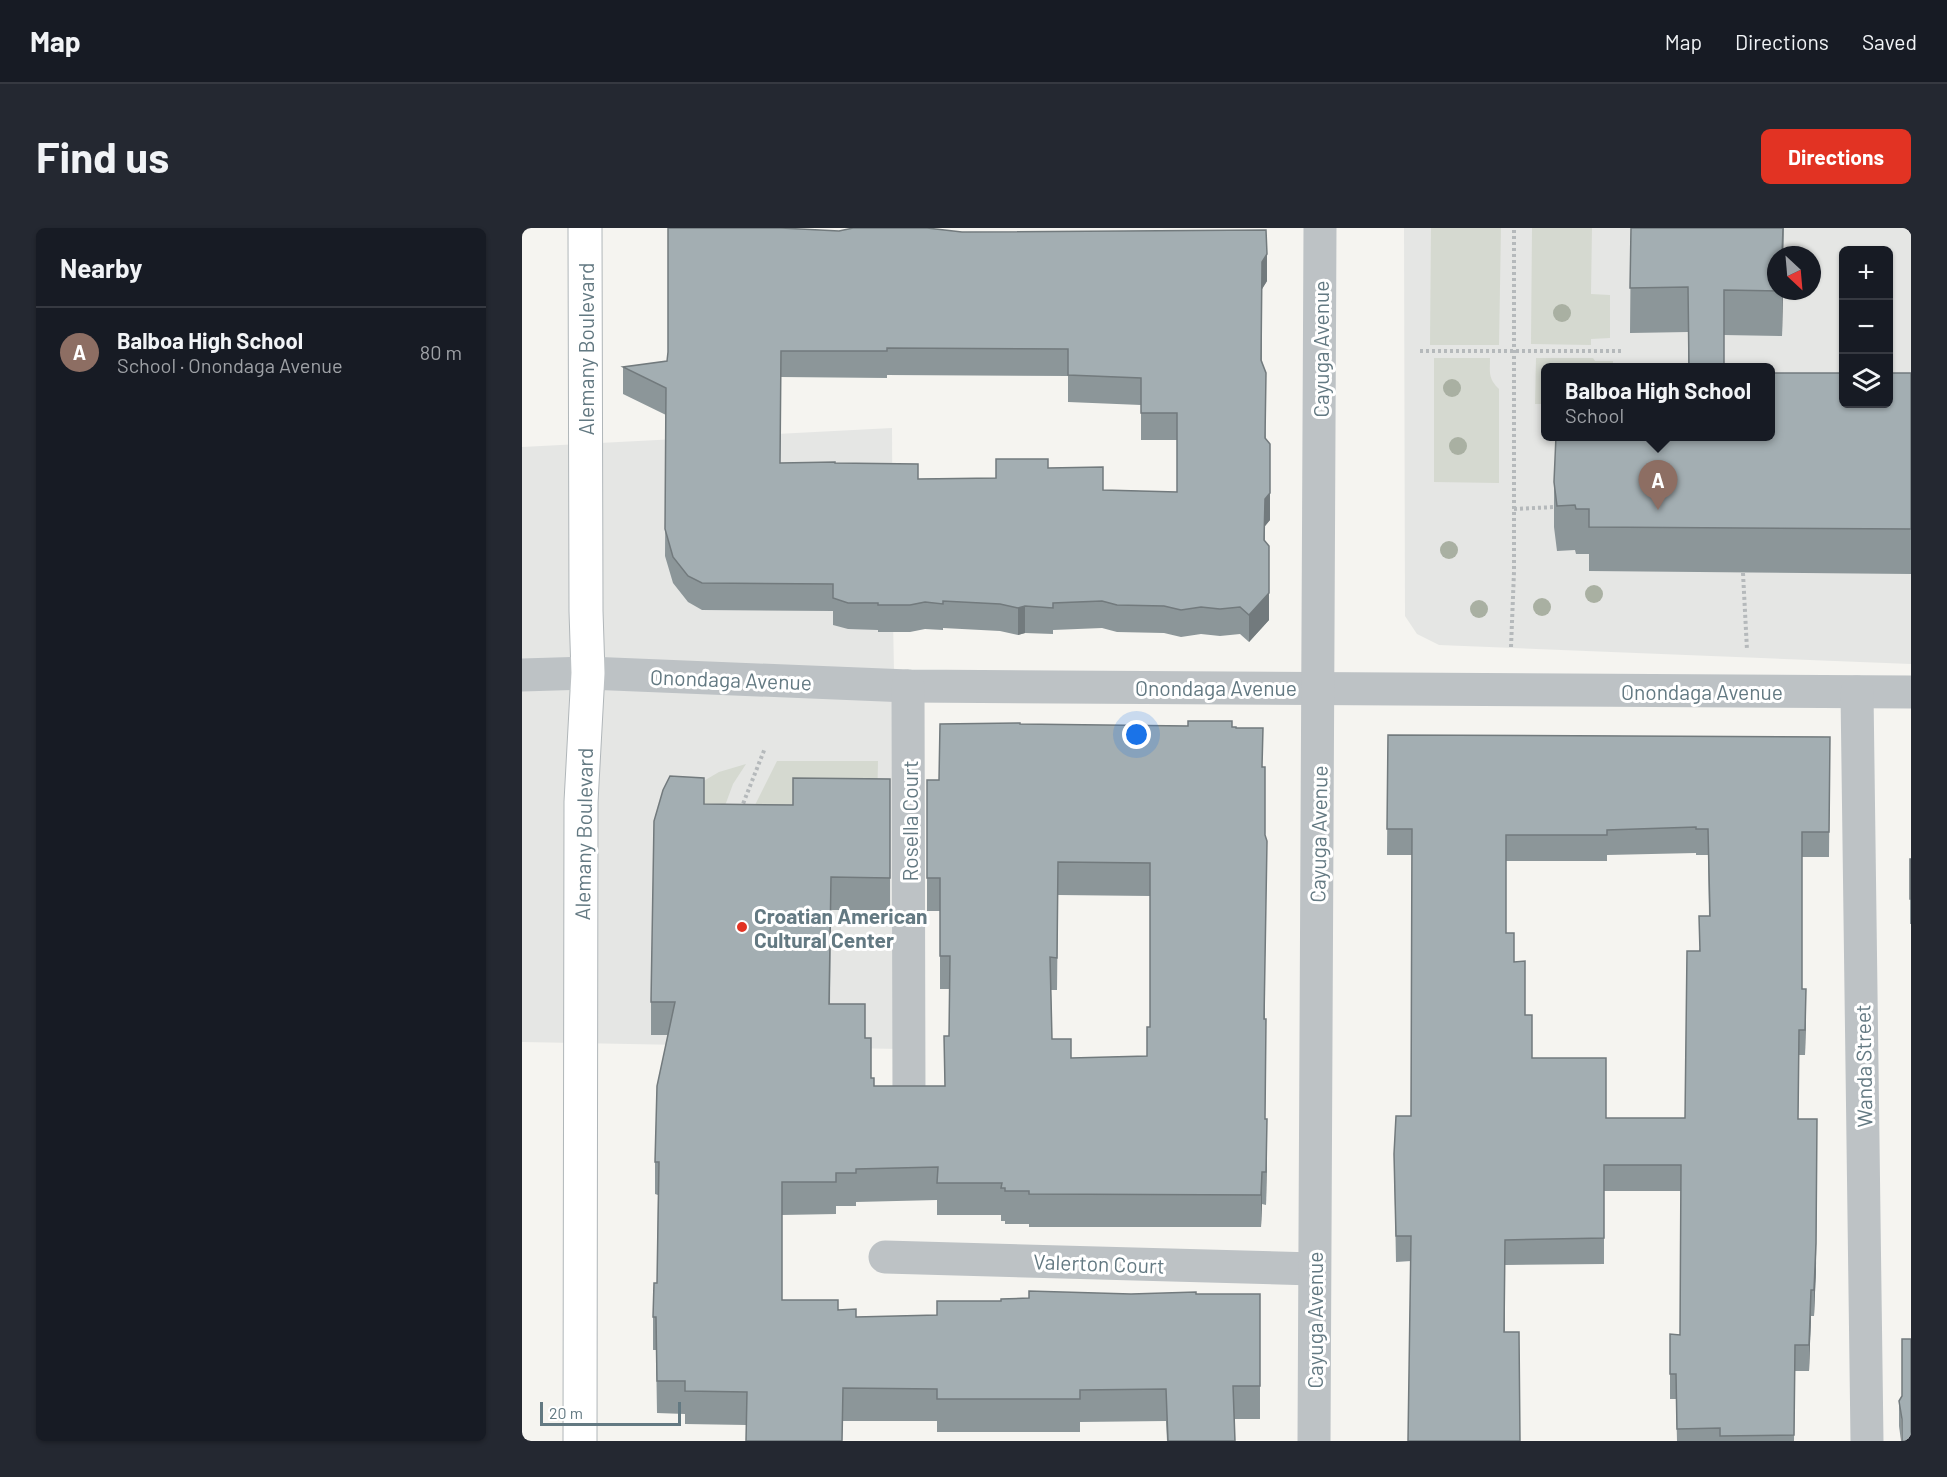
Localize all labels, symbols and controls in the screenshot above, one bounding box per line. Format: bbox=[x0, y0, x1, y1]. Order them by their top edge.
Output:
text: Map bbox=[30, 24, 81, 58]
text: Map bbox=[1665, 29, 1702, 54]
text: Directions bbox=[1735, 29, 1829, 54]
text: Saved bbox=[1862, 29, 1917, 54]
button: Directions bbox=[1761, 129, 1911, 184]
text: Find us bbox=[36, 131, 169, 181]
north arrow bbox=[1767, 246, 1821, 300]
map controls bbox=[1839, 246, 1893, 408]
button: + bbox=[1839, 246, 1893, 300]
text: Nearby bbox=[60, 252, 142, 283]
street label: Alemany Boulevard bbox=[573, 263, 598, 435]
street label: Cayuga Avenue bbox=[1308, 280, 1333, 418]
button: − bbox=[1839, 300, 1893, 354]
text: Balboa High School bbox=[117, 327, 303, 353]
text: A bbox=[73, 340, 86, 364]
text: 80 m bbox=[420, 340, 462, 364]
text: School · Onondaga Avenue bbox=[117, 353, 343, 377]
button: layers bbox=[1839, 354, 1893, 408]
popup bbox=[1541, 363, 1775, 441]
text: Balboa High School bbox=[1565, 377, 1751, 403]
text: School bbox=[1565, 403, 1624, 427]
pin: A bbox=[1638, 460, 1678, 510]
street label: Onondaga Avenue bbox=[650, 664, 812, 694]
street label: Onondaga Avenue bbox=[1135, 675, 1297, 700]
street label: Onondaga Avenue bbox=[1621, 679, 1783, 704]
your location bbox=[1122, 720, 1151, 749]
street label: Alemany Boulevard bbox=[569, 747, 597, 921]
street label: Rosella Court bbox=[897, 760, 922, 882]
street label: Cayuga Avenue bbox=[1304, 765, 1332, 903]
place label: Croatian American Cultural Center bbox=[754, 903, 927, 952]
marker: Croatian American Cultural Center bbox=[735, 920, 749, 934]
street label: Wanda Street bbox=[1849, 1004, 1877, 1128]
street label: Valerton Court bbox=[1033, 1248, 1165, 1278]
street label: Cayuga Avenue bbox=[1302, 1251, 1327, 1389]
scale bar bbox=[540, 1399, 681, 1426]
text: 20 m bbox=[549, 1403, 583, 1422]

